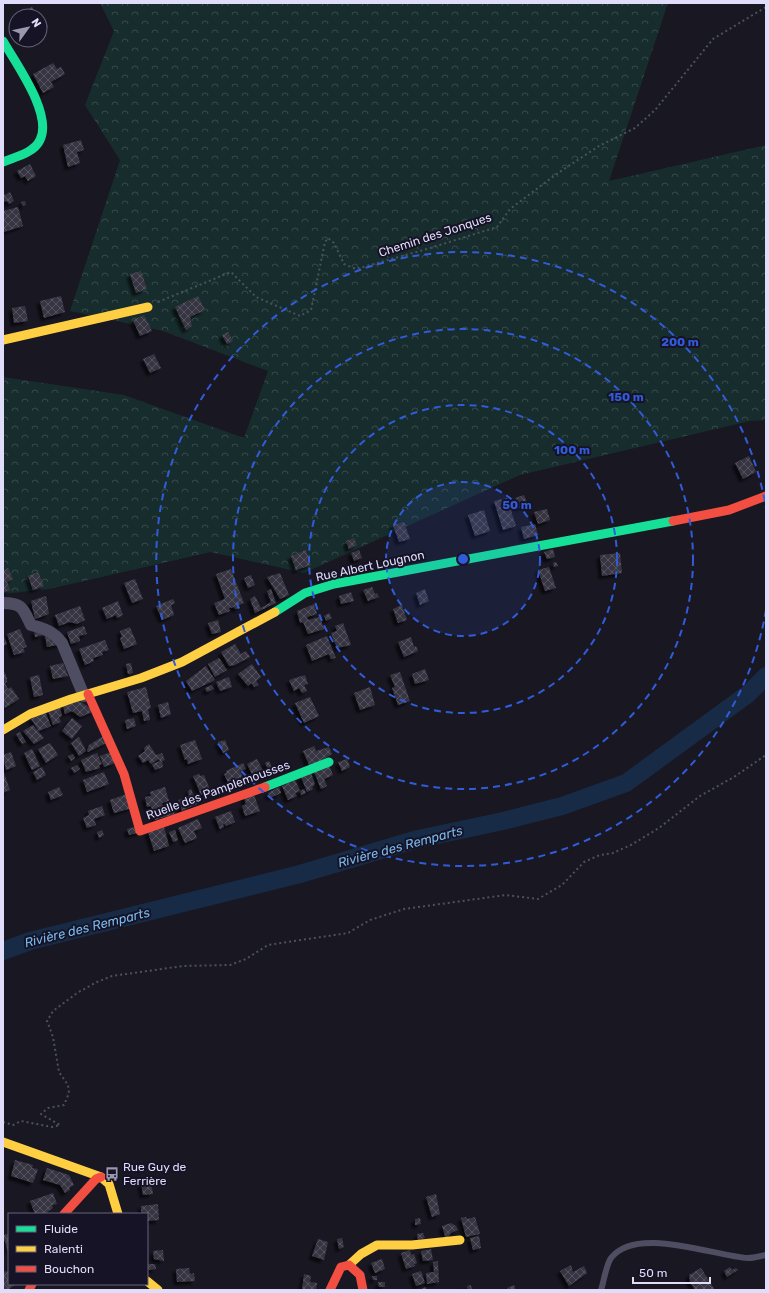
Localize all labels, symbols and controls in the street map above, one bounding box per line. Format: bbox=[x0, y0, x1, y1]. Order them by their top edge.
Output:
north arrow bbox=[8, 8, 48, 48]
text: N bbox=[28, 16, 44, 30]
street label: Chemin des Jonques bbox=[377, 210, 493, 260]
text: 200 m bbox=[661, 335, 699, 349]
text: 150 m bbox=[608, 390, 644, 404]
text: 100 m bbox=[554, 443, 590, 457]
text: 50 m bbox=[502, 498, 532, 512]
street label: Rue Albert Lougnon bbox=[314, 548, 426, 584]
centre of rings bbox=[456, 552, 470, 566]
street label: Ruelle des Pamplemousses bbox=[144, 757, 292, 823]
water label: Rivière des Remparts bbox=[336, 822, 465, 870]
water label: Rivière des Remparts bbox=[23, 905, 152, 950]
place label: Rue Guy de Ferrière bbox=[123, 1160, 187, 1188]
bus stop icon: Rue Guy de Ferrière bbox=[104, 1166, 120, 1182]
legend bbox=[8, 1213, 148, 1285]
text: Fluide bbox=[44, 1222, 78, 1236]
text: Ralenti bbox=[44, 1242, 83, 1256]
scale bar bbox=[633, 1259, 710, 1285]
text: Bouchon bbox=[44, 1262, 94, 1276]
text: 50 m bbox=[639, 1266, 667, 1280]

